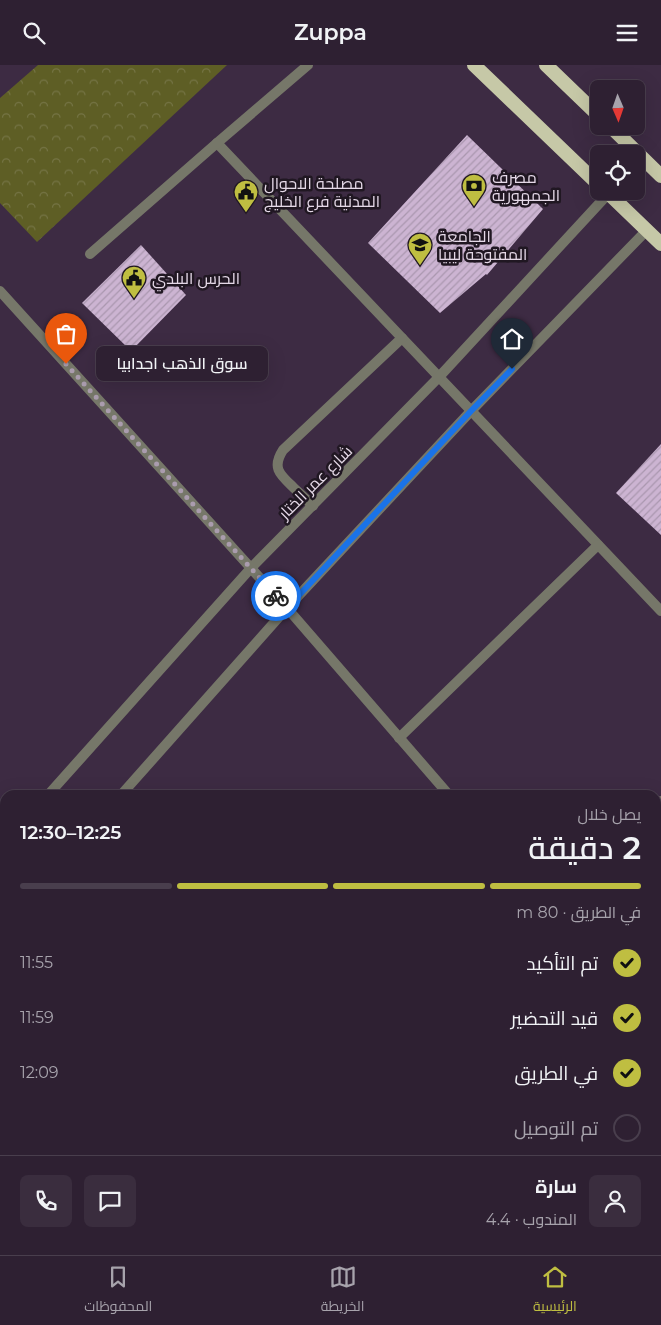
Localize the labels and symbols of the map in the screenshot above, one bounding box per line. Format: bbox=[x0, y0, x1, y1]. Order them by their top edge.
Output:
north arrow bbox=[590, 80, 645, 135]
place label: مصرف الجمهورية bbox=[492, 168, 560, 206]
bank icon: مصرف الجمهورية bbox=[461, 173, 487, 207]
place label: مصلحة الاحوال المدنية فرع الخليج bbox=[264, 174, 380, 213]
public building icon: مصلحة الاحوال المدنية فرع الخليج bbox=[233, 179, 259, 213]
place label: الجامعة المفتوحة ليبيا bbox=[438, 227, 527, 264]
school or university icon: الجامعة المفتوحة ليبيا bbox=[407, 232, 433, 266]
public building icon: الحرس البلدي bbox=[121, 265, 147, 299]
place label: الحرس البلدي bbox=[152, 269, 240, 292]
pin bbox=[45, 313, 87, 364]
pin bbox=[491, 318, 533, 369]
callout: سوق الذهب اجدابيا bbox=[96, 347, 268, 381]
street label: شارع عمر الختار bbox=[274, 442, 358, 525]
courier bbox=[251, 571, 301, 621]

